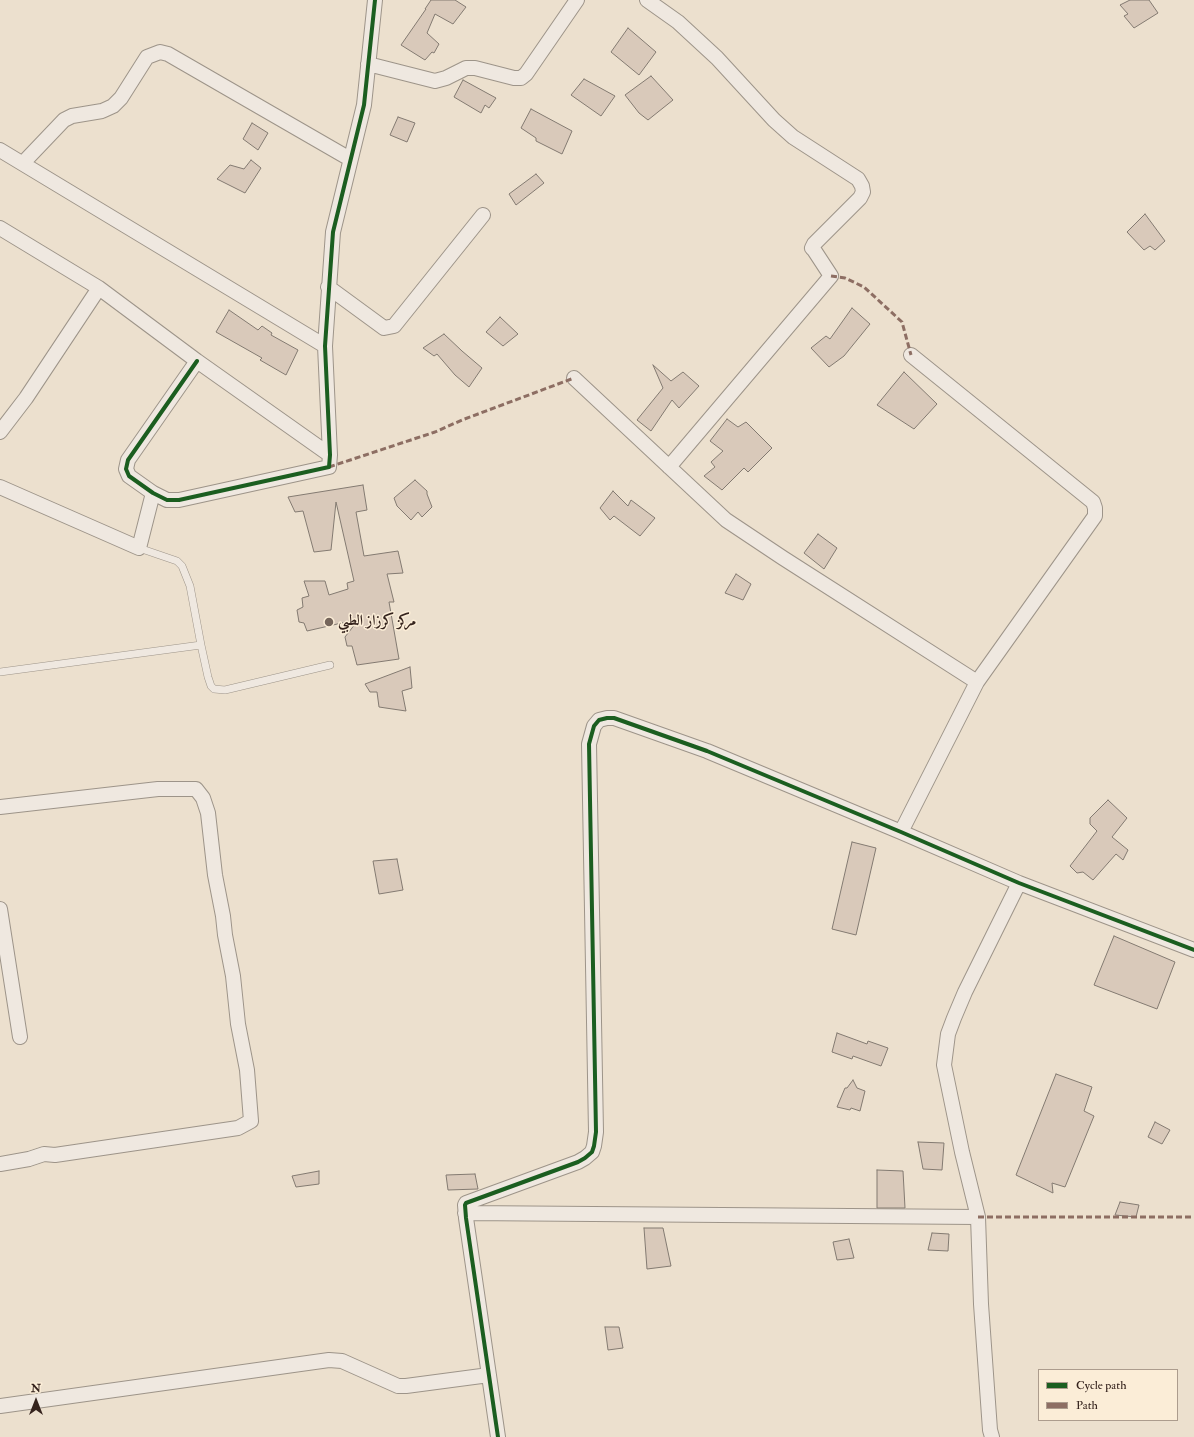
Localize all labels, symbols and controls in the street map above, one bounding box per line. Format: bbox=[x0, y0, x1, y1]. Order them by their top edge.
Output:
place label: مركز كرزاز الطبي bbox=[338, 613, 416, 631]
marker: مركز كرزاز الطبي bbox=[323, 616, 335, 628]
legend bbox=[1038, 1369, 1178, 1421]
text: Cycle path bbox=[1076, 1378, 1126, 1393]
north arrow bbox=[16, 1381, 56, 1421]
text: N bbox=[31, 1382, 41, 1395]
text: Path bbox=[1076, 1398, 1098, 1413]

